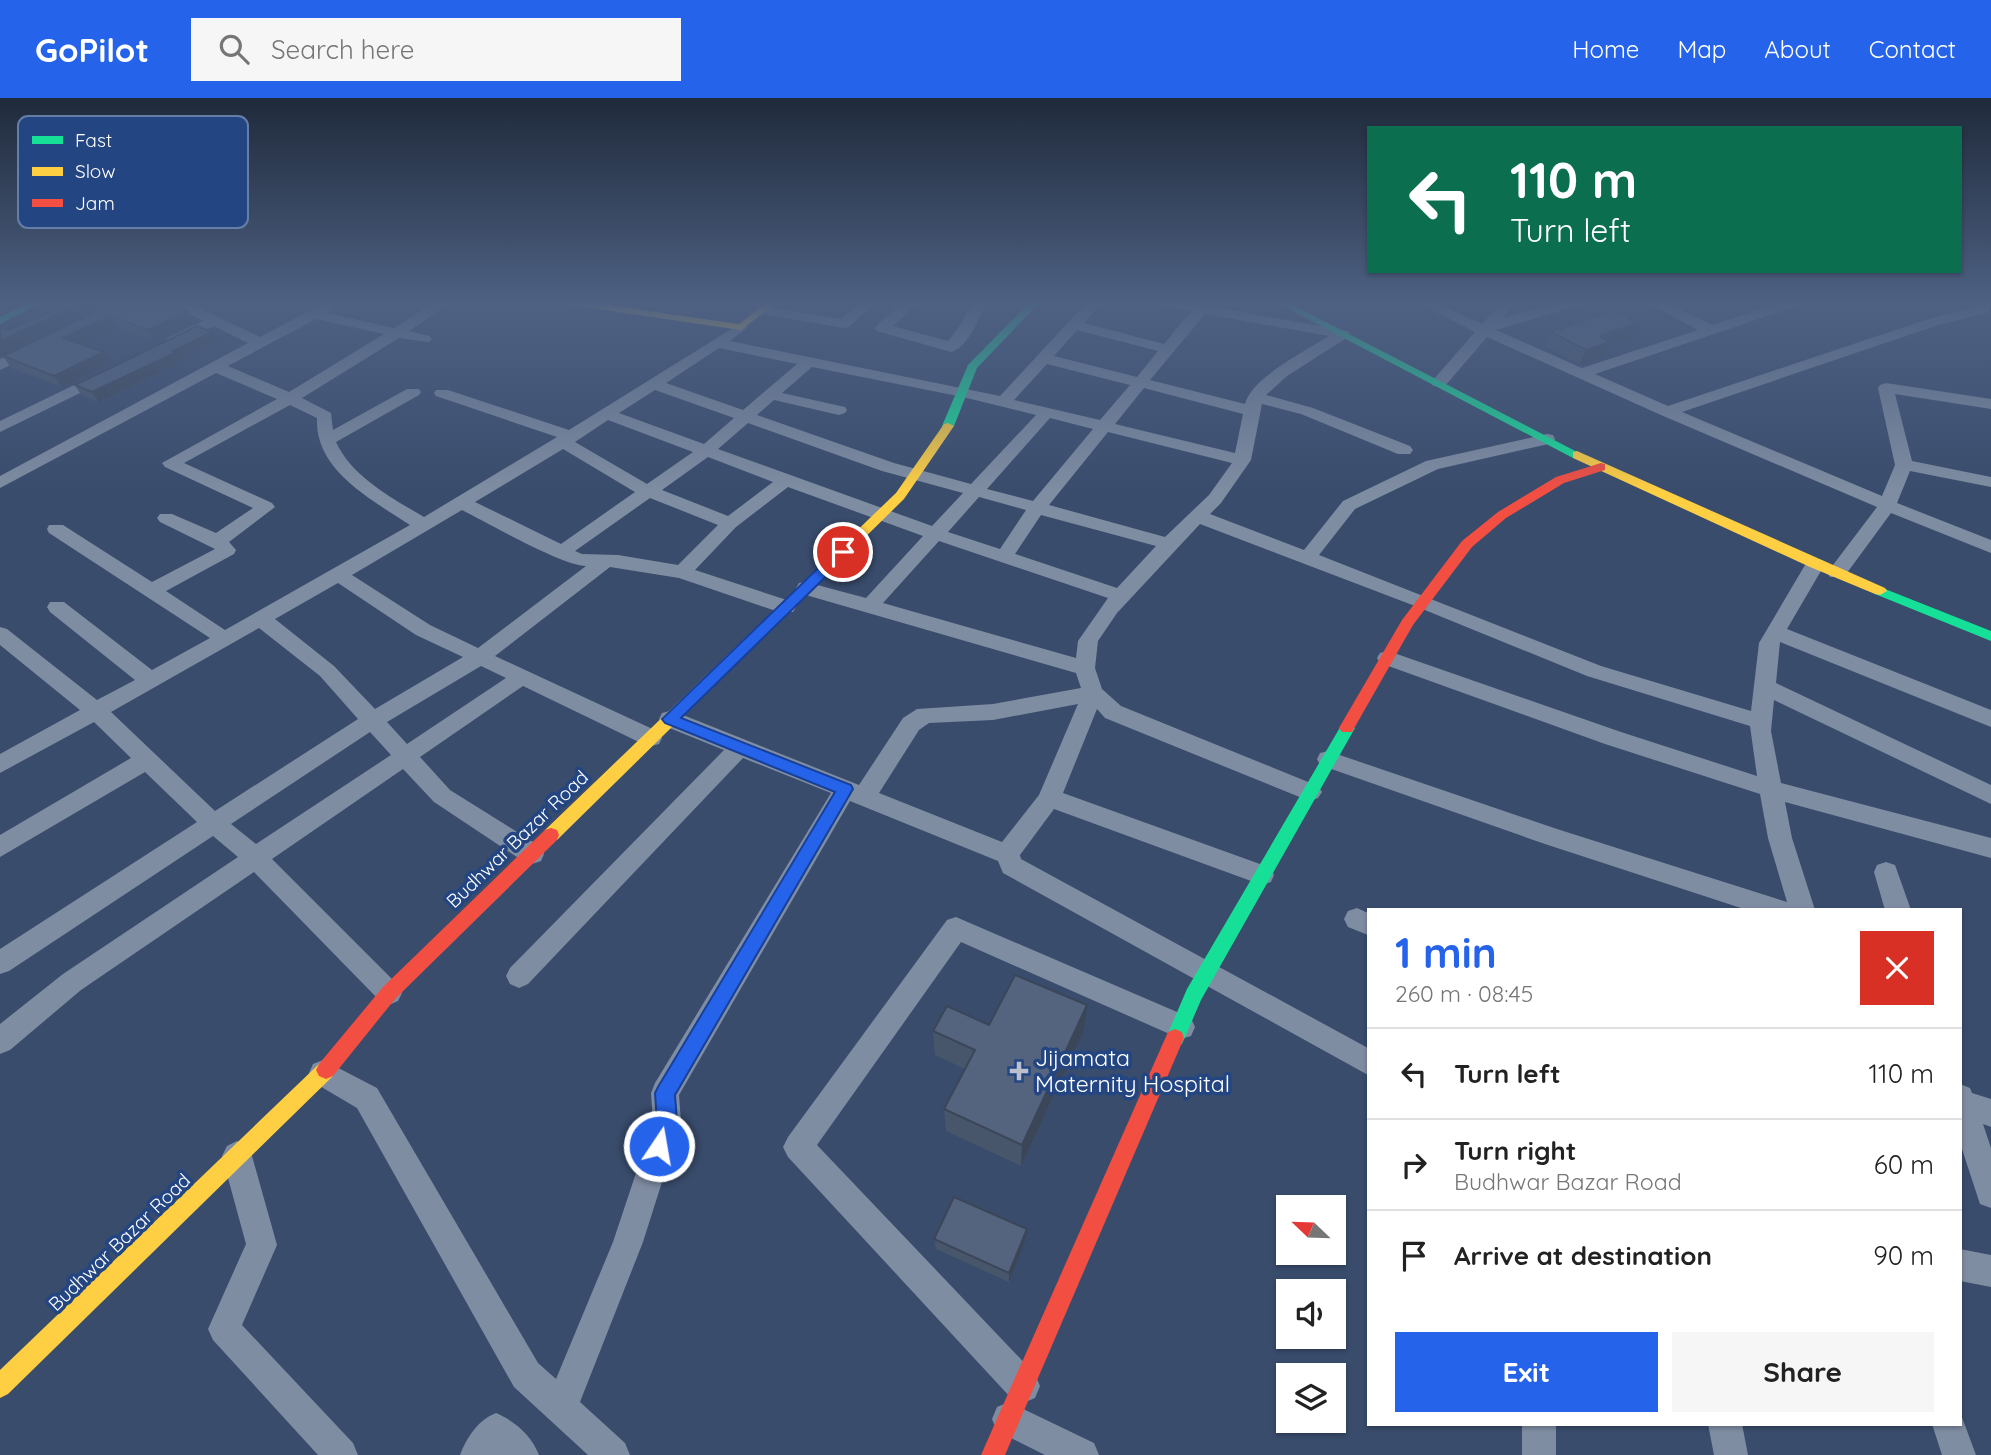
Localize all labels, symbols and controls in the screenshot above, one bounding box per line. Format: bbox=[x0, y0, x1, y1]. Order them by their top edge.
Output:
search box bbox=[191, 18, 681, 81]
text: GoPilot bbox=[35, 29, 149, 70]
icon: search bbox=[215, 30, 253, 68]
text: Search here bbox=[271, 33, 414, 66]
text: Home bbox=[1572, 34, 1639, 64]
text: Map bbox=[1677, 34, 1726, 64]
text: About bbox=[1764, 34, 1831, 64]
text: Contact bbox=[1869, 34, 1956, 64]
legend bbox=[18, 116, 248, 228]
text: Fast bbox=[75, 128, 112, 152]
text: 110 m bbox=[1510, 149, 1637, 210]
icon: left bbox=[1395, 154, 1486, 245]
text: Slow bbox=[75, 159, 116, 183]
text: Jam bbox=[75, 191, 115, 215]
text: Turn left bbox=[1510, 210, 1631, 250]
pin bbox=[813, 522, 873, 582]
icon: arrive bbox=[824, 533, 862, 571]
street label: Budhwar Bazar Road bbox=[441, 765, 593, 913]
text: 1 min bbox=[1395, 926, 1497, 979]
button: close bbox=[1860, 931, 1934, 1005]
text: 260 m · 08:45 bbox=[1395, 979, 1533, 1008]
place label: Jijamata Maternity Hospital bbox=[1035, 1043, 1230, 1098]
icon: left bbox=[1395, 1055, 1433, 1093]
text: Turn left bbox=[1454, 1057, 1561, 1090]
text: 110 m bbox=[1868, 1057, 1934, 1090]
marker: Jijamata Maternity Hospital bbox=[1009, 1061, 1029, 1081]
position arrow bbox=[622, 1109, 696, 1183]
text: Turn right bbox=[1454, 1134, 1576, 1167]
icon: right bbox=[1395, 1146, 1433, 1184]
text: 60 m bbox=[1874, 1148, 1934, 1181]
text: Budhwar Bazar Road bbox=[1454, 1167, 1682, 1196]
street label: Budhwar Bazar Road bbox=[43, 1168, 195, 1316]
north arrow bbox=[1276, 1195, 1346, 1265]
map controls bbox=[1276, 1195, 1346, 1433]
icon: arrive bbox=[1395, 1237, 1433, 1275]
text: Arrive at destination bbox=[1454, 1239, 1712, 1272]
text: 90 m bbox=[1873, 1239, 1934, 1272]
button: sound bbox=[1276, 1279, 1346, 1349]
button: Exit bbox=[1395, 1332, 1658, 1412]
button: Share bbox=[1672, 1332, 1934, 1412]
button: layers bbox=[1276, 1363, 1346, 1433]

